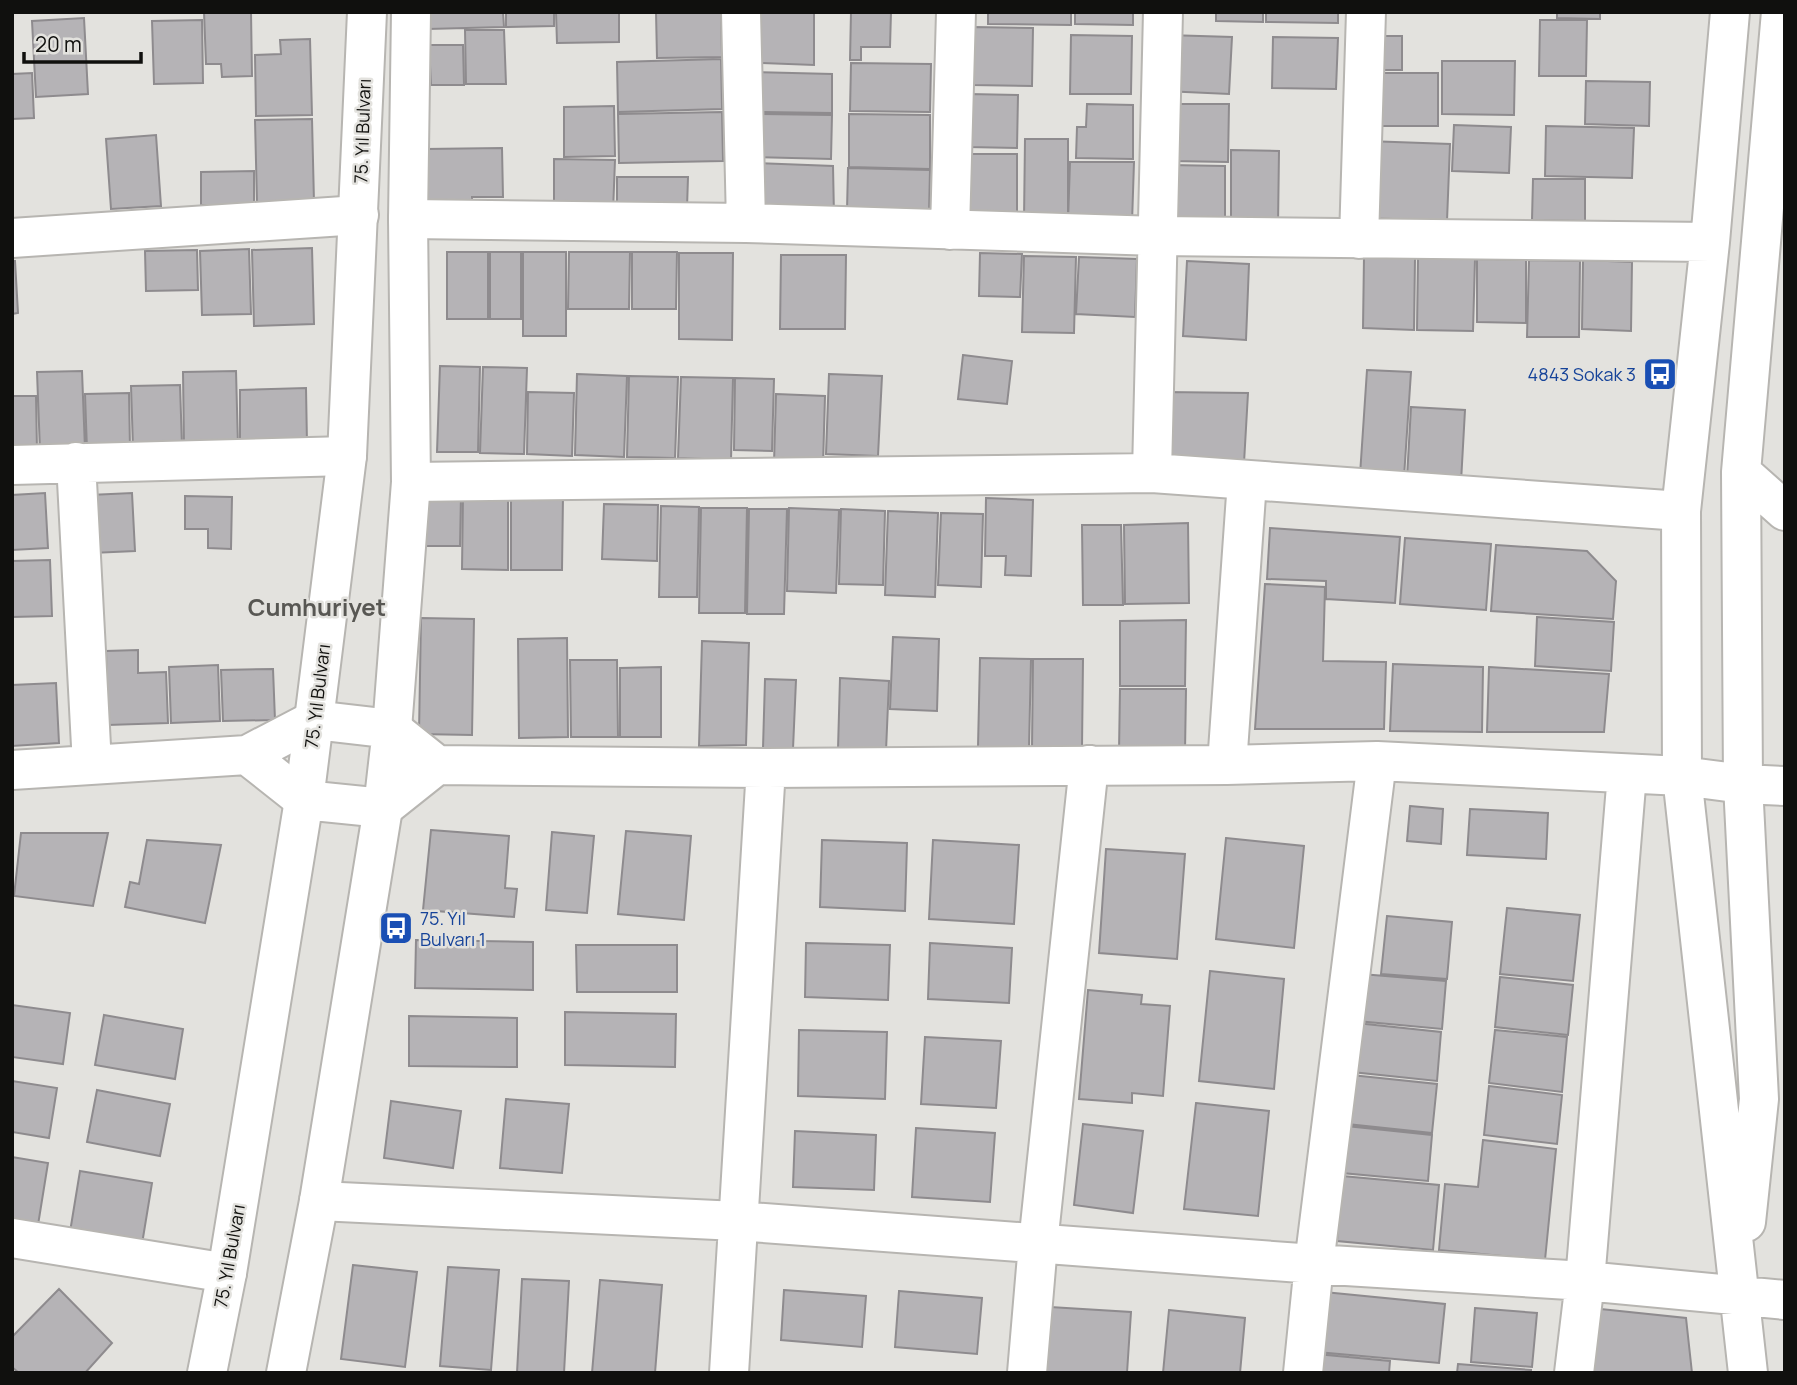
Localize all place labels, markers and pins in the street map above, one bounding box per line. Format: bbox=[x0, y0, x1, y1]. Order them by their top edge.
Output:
bus stop icon: 4843 Sokak 3 bbox=[1641, 355, 1679, 393]
place label: 4843 Sokak 3 bbox=[1528, 362, 1636, 386]
place label: 75. Yıl Bulvarı 1 bbox=[420, 906, 486, 951]
bus stop icon: 75. Yıl Bulvarı 1 bbox=[377, 909, 415, 947]

